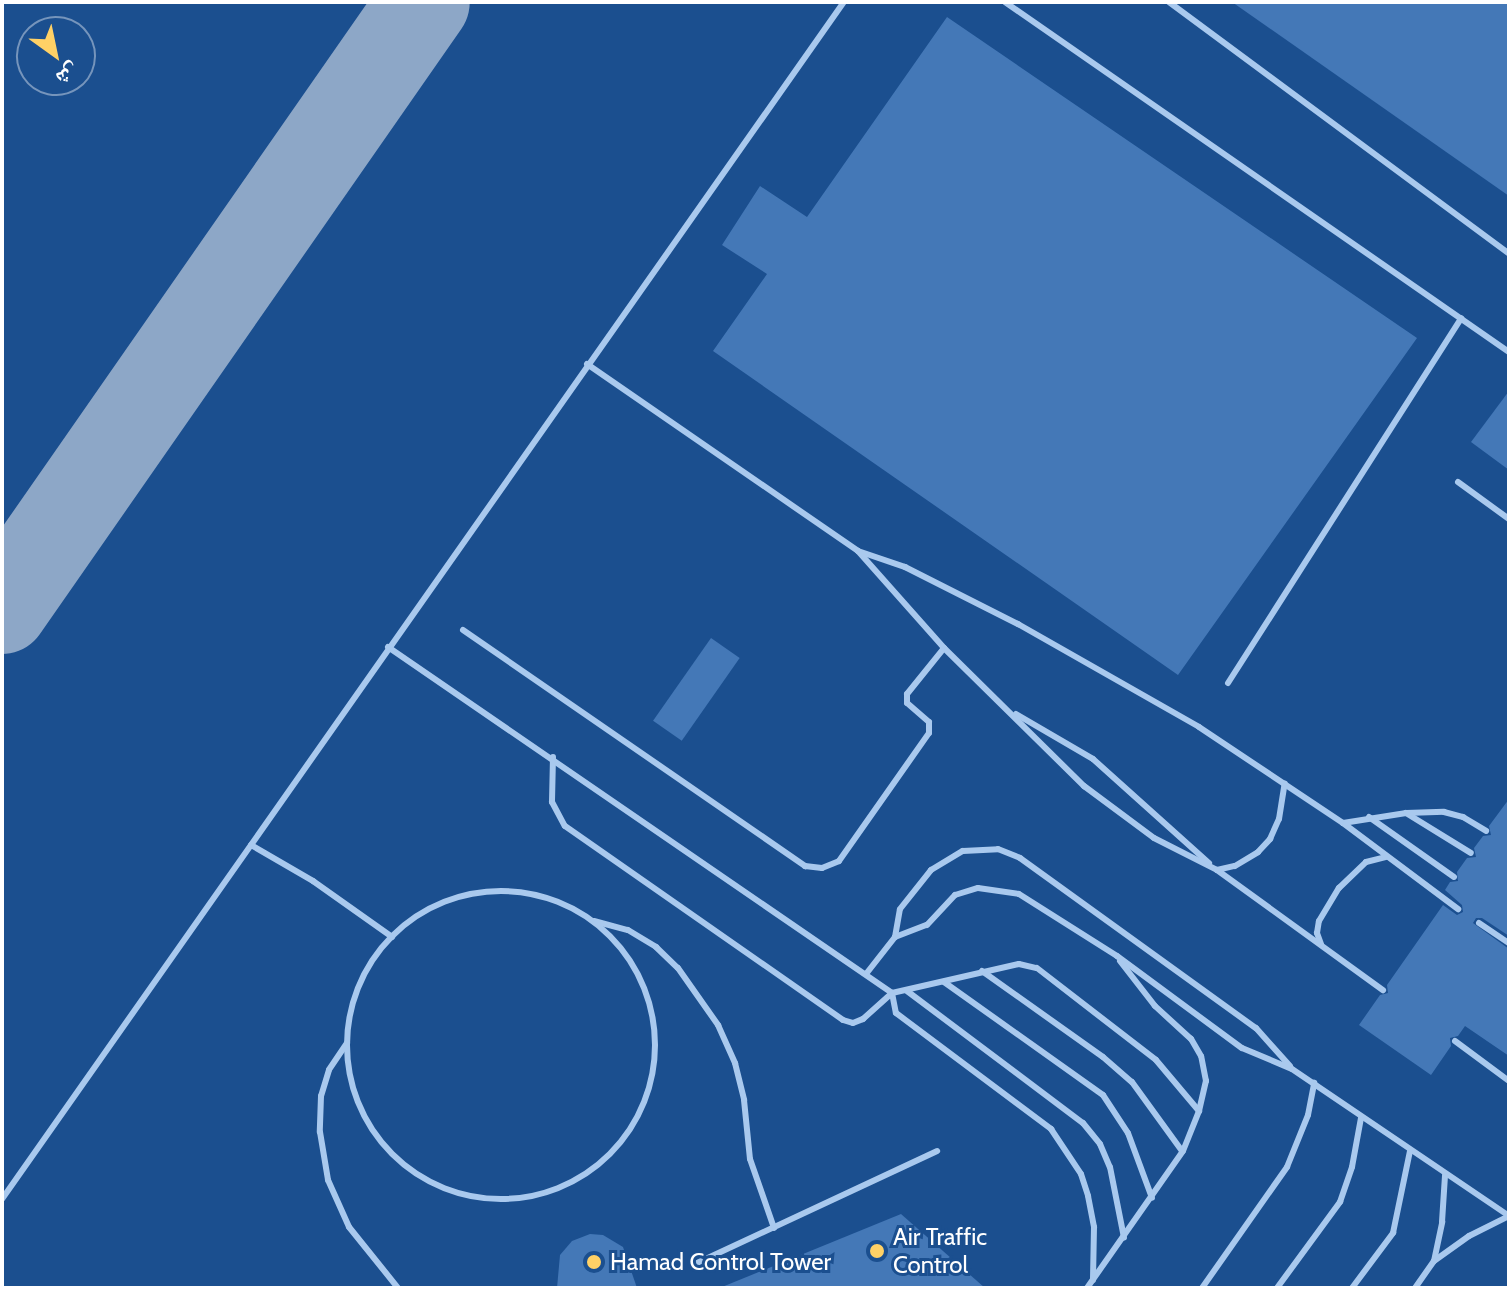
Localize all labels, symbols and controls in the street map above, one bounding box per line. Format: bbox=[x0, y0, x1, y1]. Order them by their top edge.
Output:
north arrow bbox=[16, 16, 96, 96]
text: ش bbox=[51, 57, 85, 93]
place label: Air Traffic Control bbox=[893, 1223, 987, 1279]
marker: Air Traffic Control bbox=[868, 1242, 886, 1260]
place label: Hamad Control Tower bbox=[610, 1248, 831, 1276]
marker: Hamad Control Tower bbox=[585, 1253, 603, 1271]

